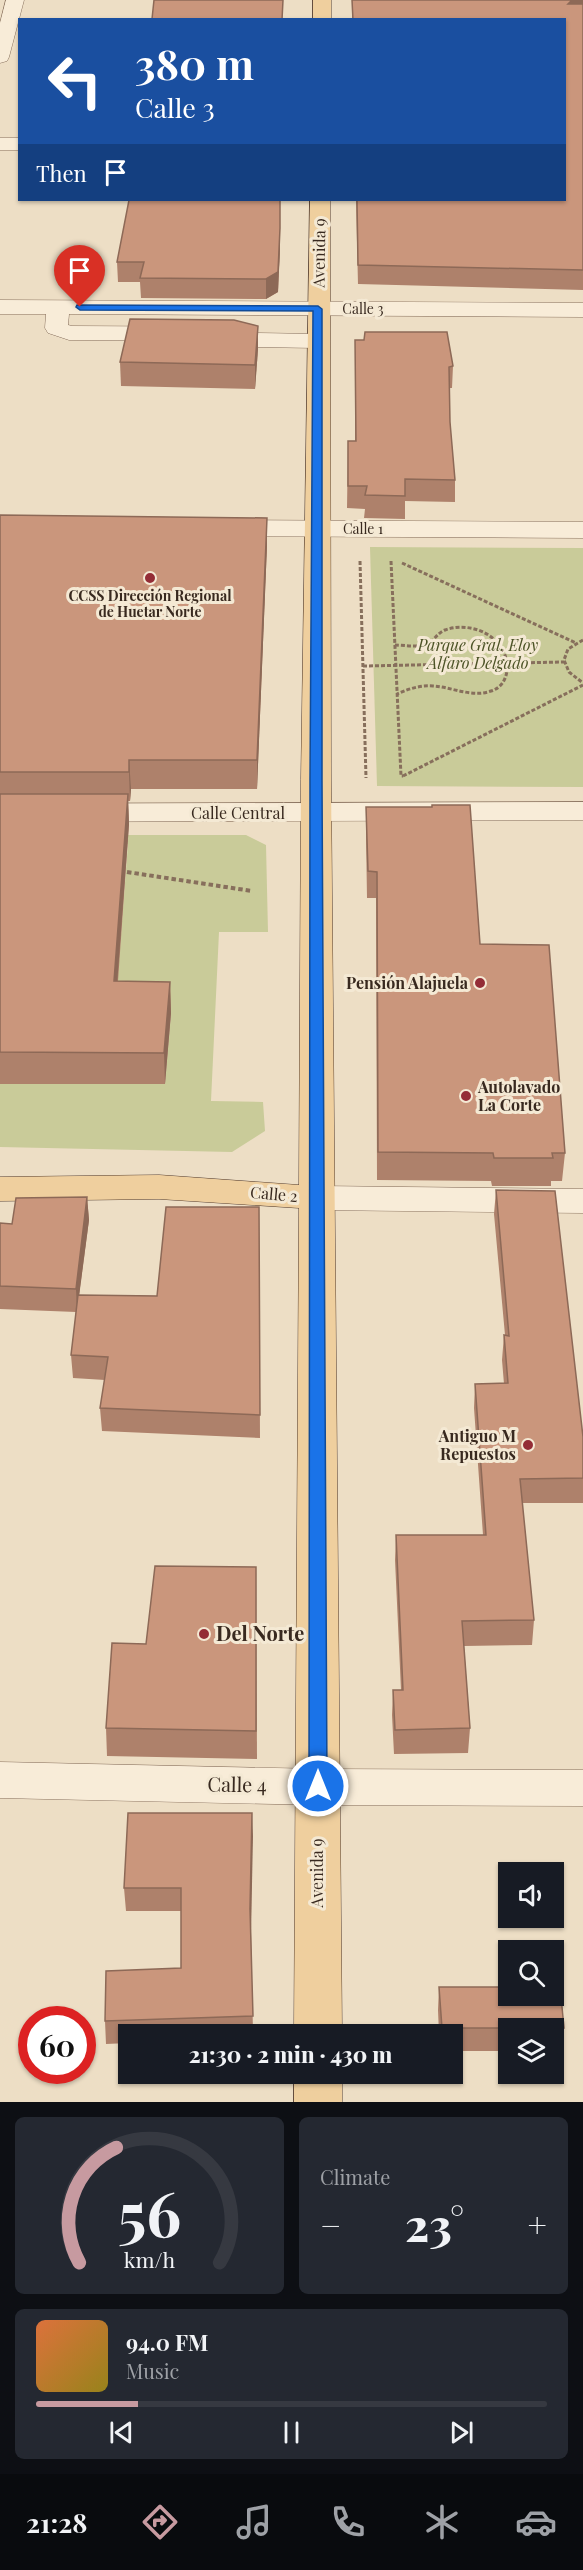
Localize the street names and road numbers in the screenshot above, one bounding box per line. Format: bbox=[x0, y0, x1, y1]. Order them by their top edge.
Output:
street label: Avenida 9 bbox=[307, 218, 330, 289]
street label: Calle 3 bbox=[342, 299, 384, 318]
street label: Calle 1 bbox=[343, 519, 383, 538]
street label: Calle Central bbox=[191, 802, 285, 823]
street label: Calle 2 bbox=[249, 1181, 299, 1206]
street label: Calle 4 bbox=[207, 1769, 267, 1798]
street label: Avenida 9 bbox=[306, 1838, 327, 1909]

